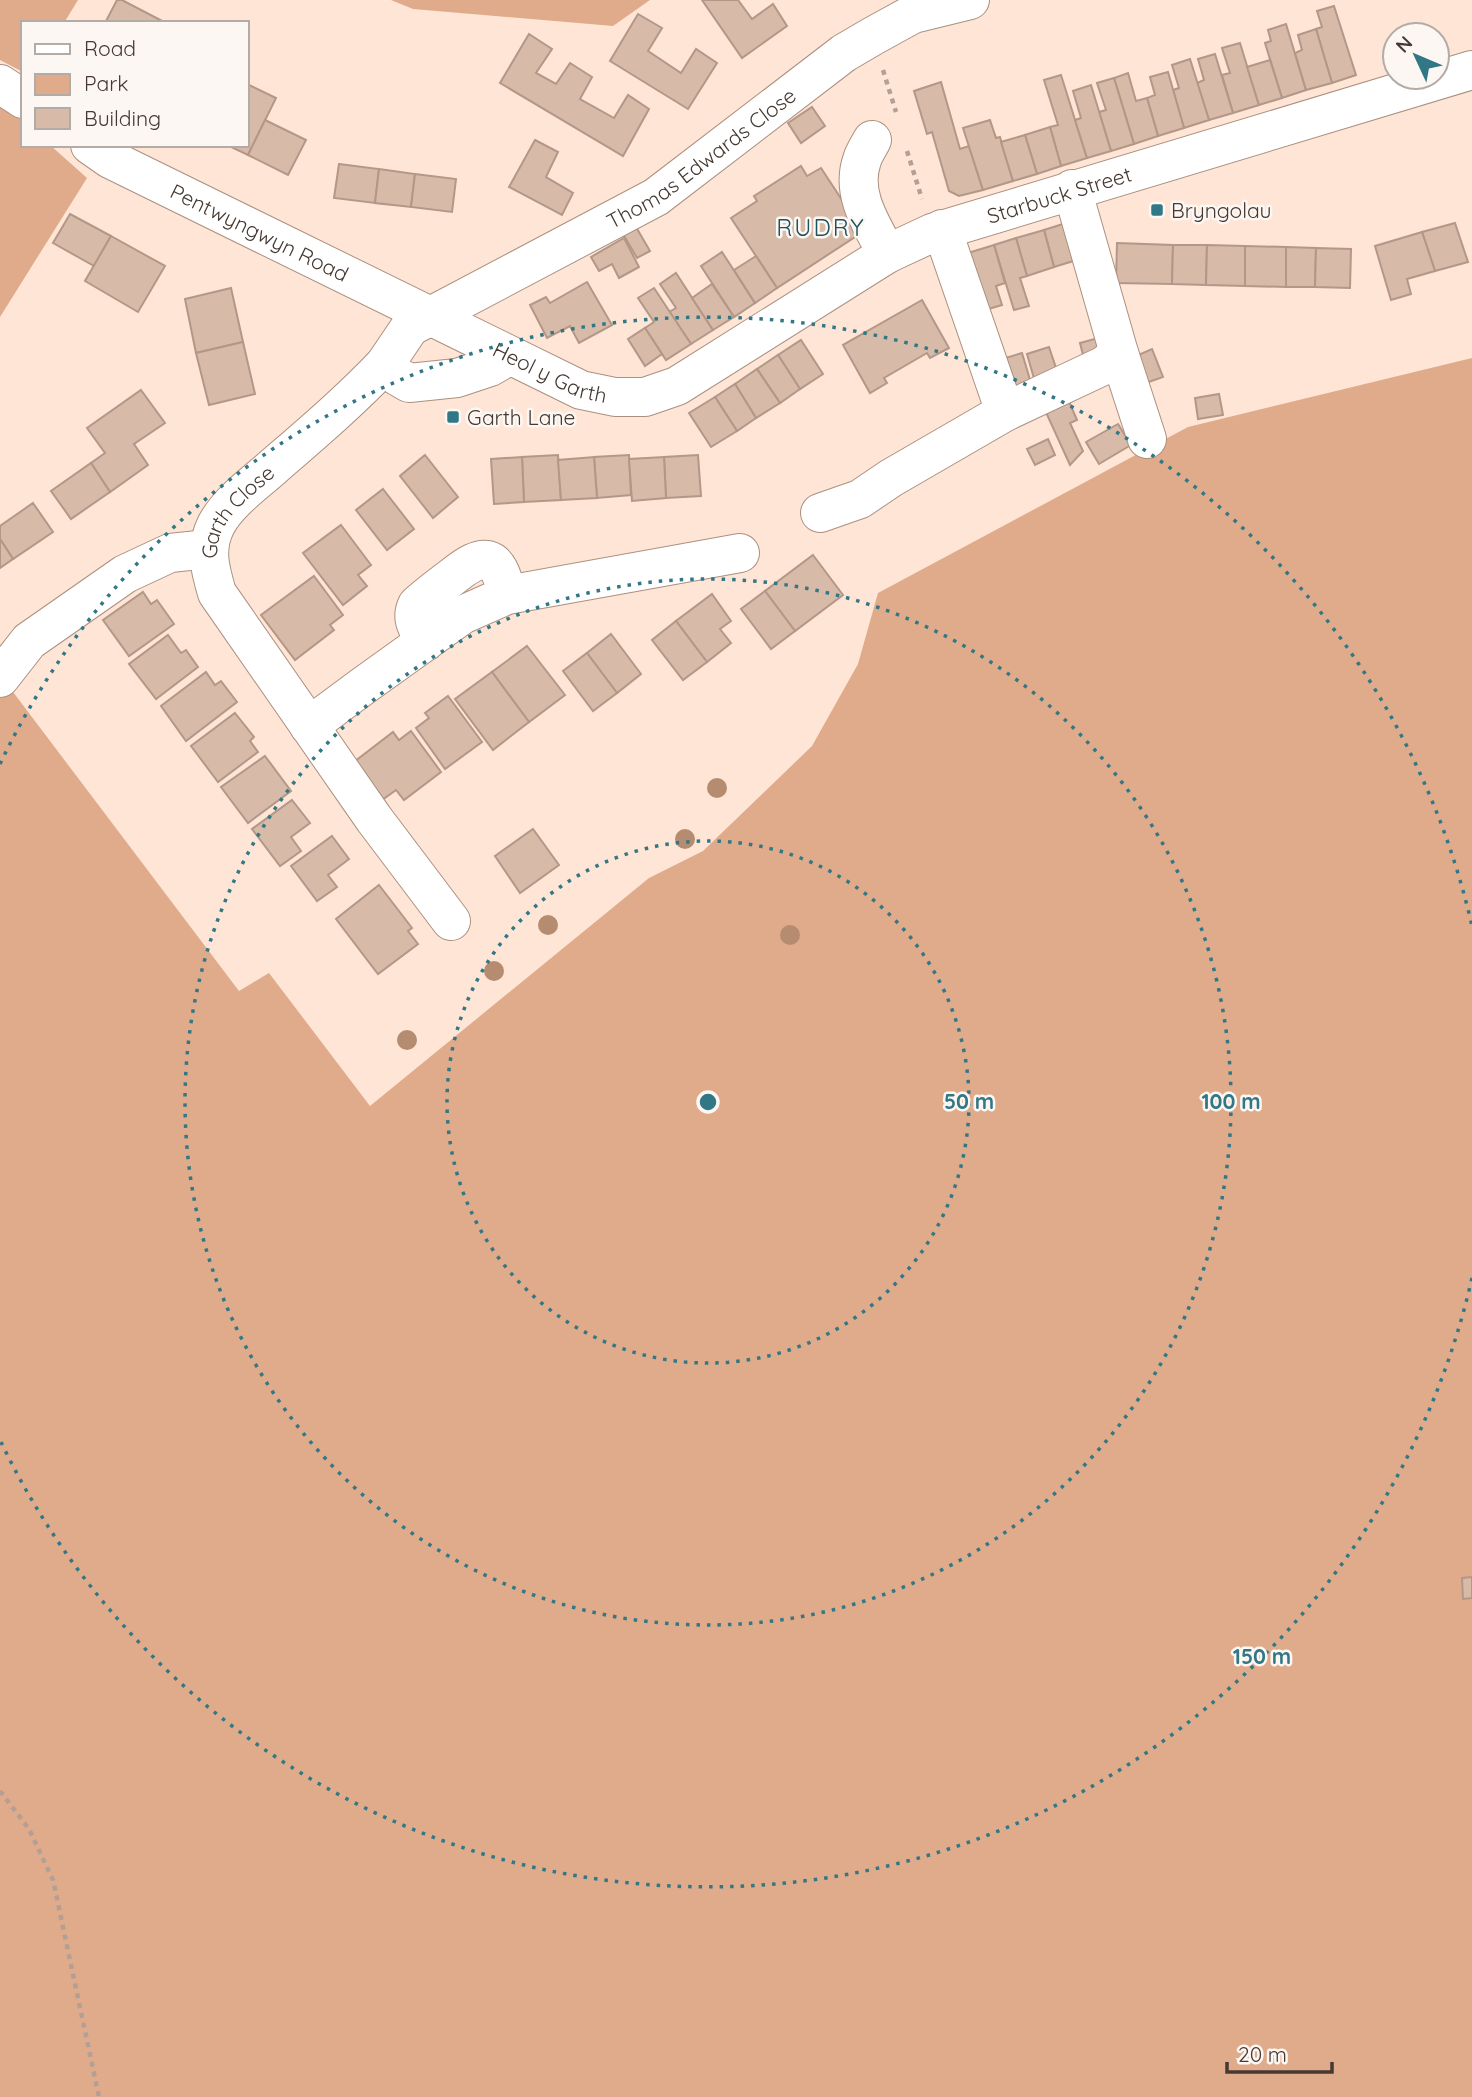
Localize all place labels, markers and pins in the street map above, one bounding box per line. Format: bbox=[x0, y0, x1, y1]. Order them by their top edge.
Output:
place label: Bryngolau bbox=[1171, 197, 1272, 223]
marker: Bryngolau bbox=[1149, 202, 1165, 218]
place label: Garth Lane bbox=[467, 404, 575, 430]
marker: Garth Lane bbox=[445, 409, 461, 425]
centre of rings bbox=[696, 1090, 720, 1114]

